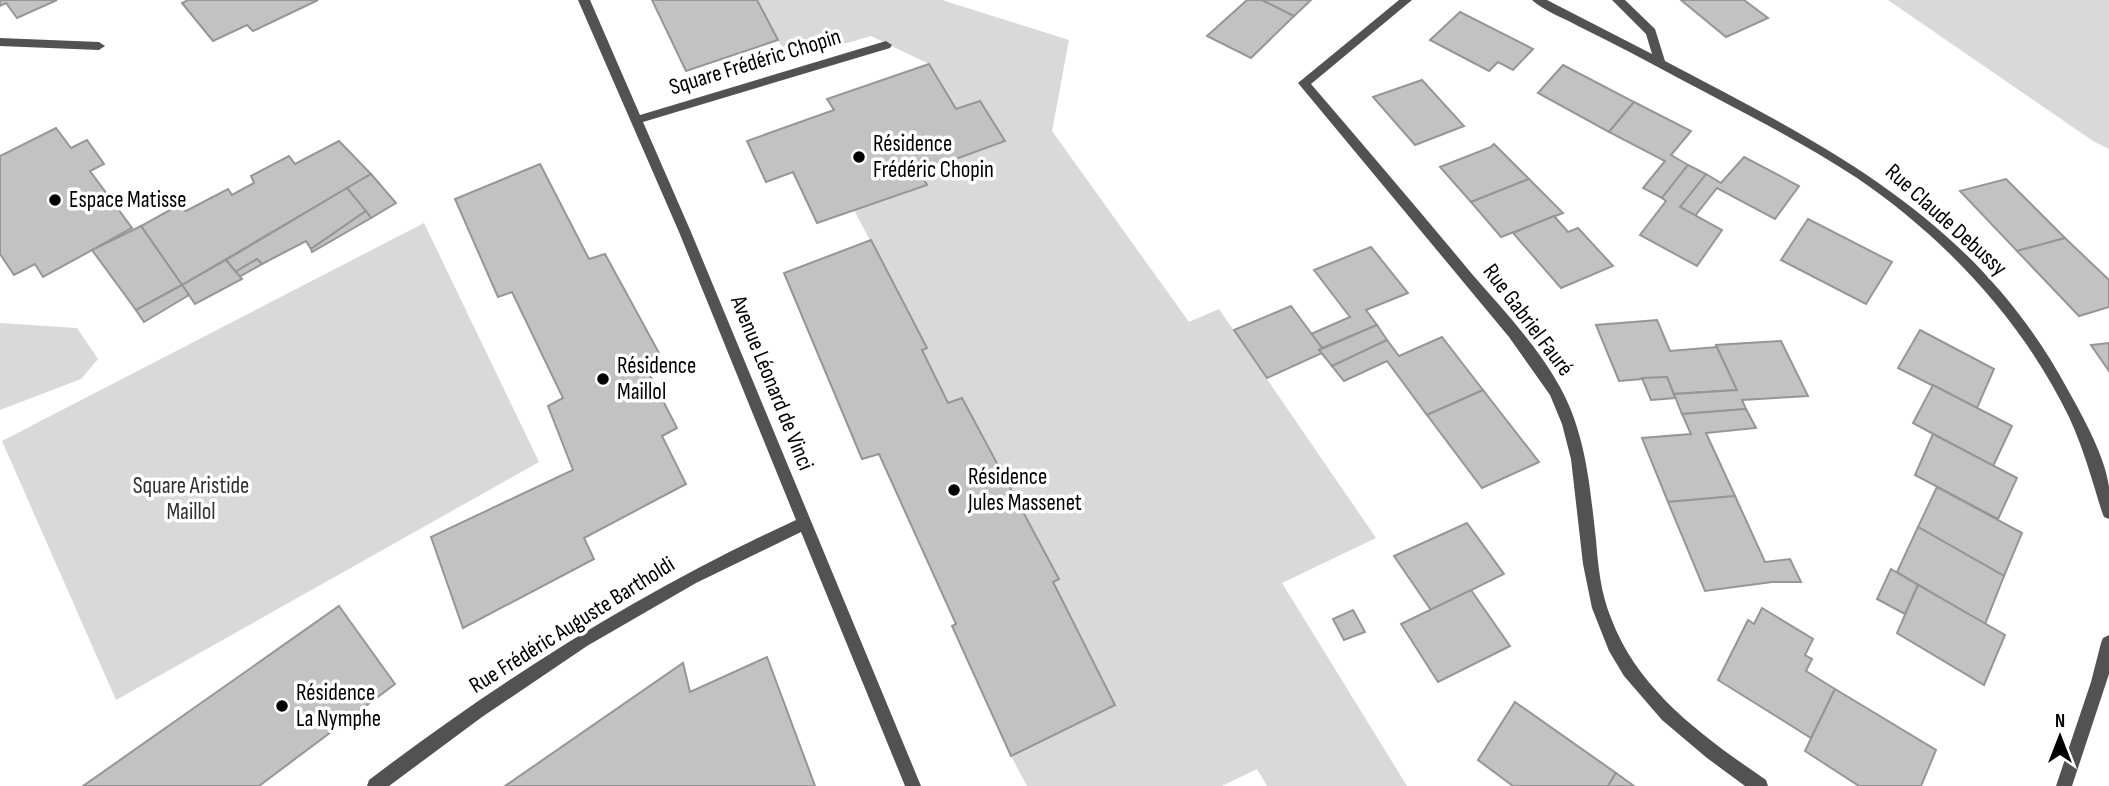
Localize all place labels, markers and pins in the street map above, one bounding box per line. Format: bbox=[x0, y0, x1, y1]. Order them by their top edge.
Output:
place label: Résidence Frédéric Chopin bbox=[873, 130, 994, 184]
marker: Résidence Frédéric Chopin bbox=[851, 149, 867, 165]
place label: Espace Matisse bbox=[69, 186, 186, 214]
marker: Espace Matisse bbox=[47, 192, 63, 208]
place label: Résidence Maillol bbox=[617, 352, 696, 406]
marker: Résidence Maillol bbox=[595, 371, 611, 387]
place label: Résidence Jules Massenet bbox=[967, 463, 1082, 517]
marker: Résidence Jules Massenet bbox=[946, 482, 962, 498]
place label: Résidence La Nymphe bbox=[296, 679, 381, 733]
marker: Résidence La Nymphe bbox=[274, 698, 290, 714]

